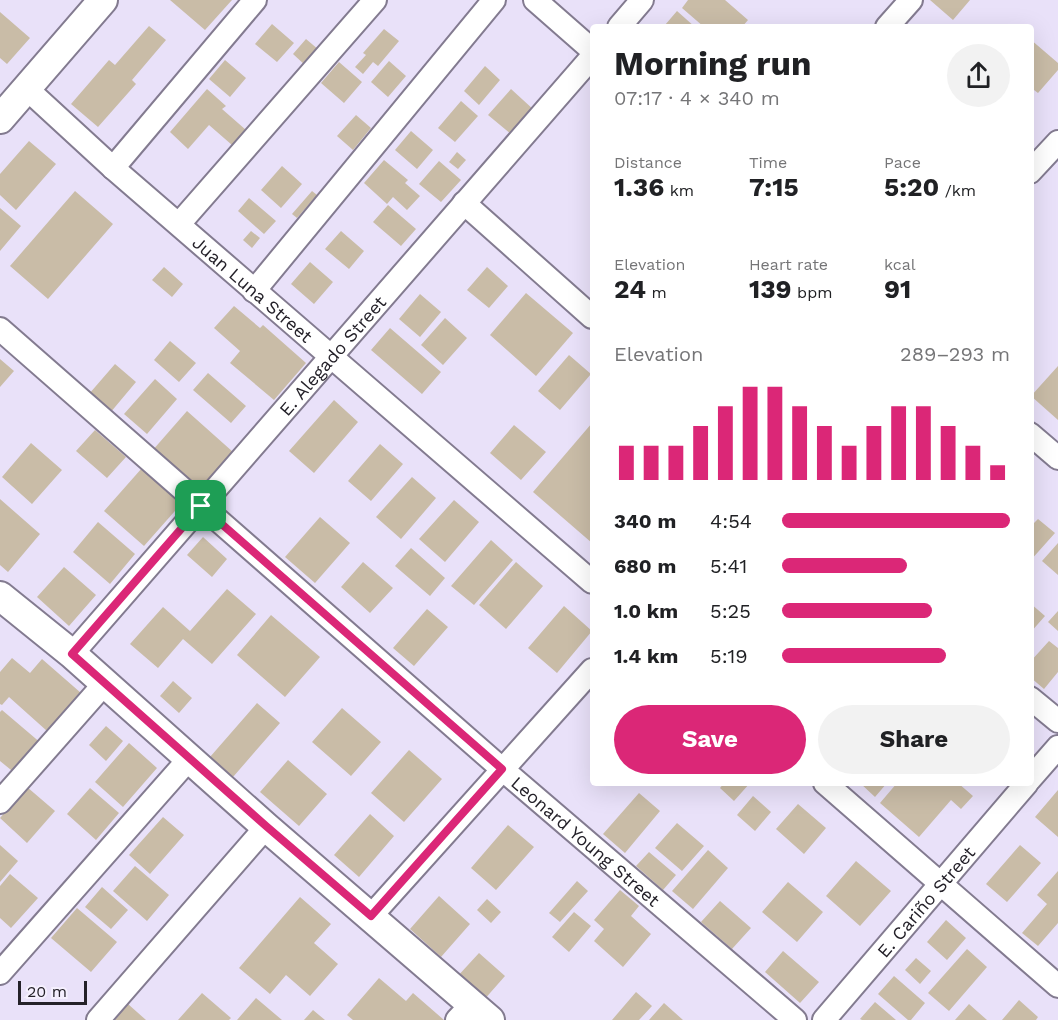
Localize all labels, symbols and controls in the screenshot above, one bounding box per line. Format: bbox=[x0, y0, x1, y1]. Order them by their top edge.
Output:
text: Morning run bbox=[614, 44, 811, 83]
button: share bbox=[947, 44, 1010, 107]
text: 07:17 · 4 × 340 m bbox=[614, 86, 780, 110]
text: Distance bbox=[614, 153, 682, 172]
text: Time bbox=[749, 153, 787, 172]
text: Pace bbox=[884, 153, 921, 172]
text: 1.36 bbox=[614, 172, 664, 202]
text: 7:15 bbox=[749, 172, 799, 202]
text: 5:20 bbox=[884, 172, 939, 202]
text: km bbox=[664, 181, 694, 200]
text: /km bbox=[939, 181, 976, 200]
street label: Juan Luna Street bbox=[189, 231, 317, 347]
text: Elevation bbox=[614, 255, 685, 274]
text: Heart rate bbox=[749, 255, 828, 274]
text: kcal bbox=[884, 255, 916, 274]
text: 24 bbox=[614, 274, 646, 304]
text: 139 bbox=[749, 274, 792, 304]
text: 91 bbox=[884, 274, 911, 304]
text: m bbox=[646, 283, 667, 302]
text: bpm bbox=[792, 283, 832, 302]
street label: E. Alegado Street bbox=[274, 291, 390, 420]
text: Elevation bbox=[614, 342, 703, 366]
text: 289–293 m bbox=[900, 342, 1010, 366]
pin bbox=[175, 480, 226, 531]
icon: arrive bbox=[184, 489, 217, 522]
text: 340 m bbox=[614, 509, 676, 533]
text: 4:54 bbox=[710, 509, 752, 533]
text: 680 m bbox=[614, 554, 676, 578]
text: 5:41 bbox=[710, 554, 747, 578]
text: 1.0 km bbox=[614, 599, 678, 623]
text: 5:25 bbox=[710, 599, 751, 623]
text: 1.4 km bbox=[614, 644, 678, 668]
text: 5:19 bbox=[710, 644, 748, 668]
button: Save bbox=[614, 705, 806, 774]
button: Share bbox=[818, 705, 1010, 774]
street label: Leonard Young Street bbox=[507, 771, 665, 911]
street label: E. Cariño Street bbox=[872, 841, 979, 961]
scale bar bbox=[18, 978, 87, 1006]
text: 20 m bbox=[27, 982, 67, 1001]

